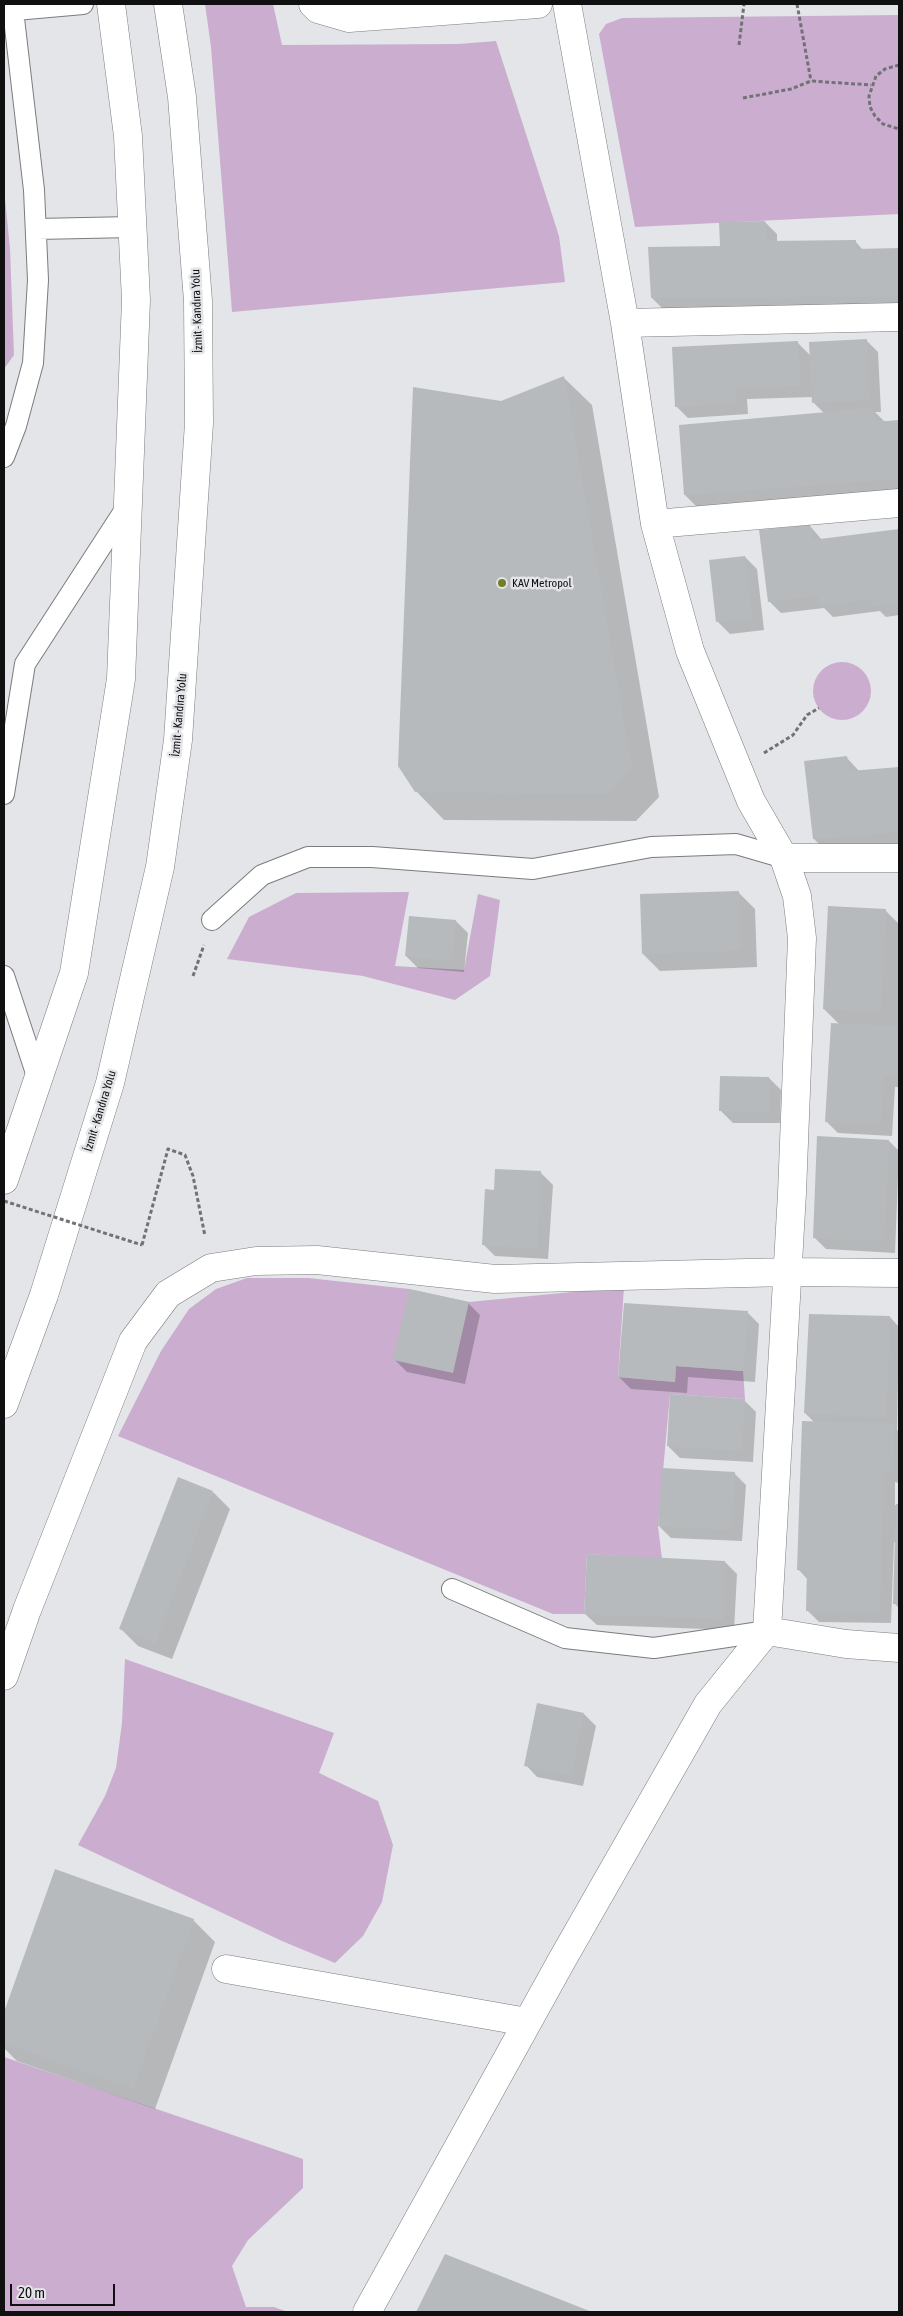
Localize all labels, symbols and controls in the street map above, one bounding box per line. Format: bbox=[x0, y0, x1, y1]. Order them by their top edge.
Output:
street label: İzmit - Kandıra Yolu bbox=[188, 269, 206, 353]
place label: KAV Metropol bbox=[512, 576, 572, 590]
marker: KAV Metropol bbox=[496, 577, 508, 589]
street label: İzmit - Kandıra Yolu bbox=[168, 673, 190, 757]
street label: İzmit - Kandıra Yolu bbox=[81, 1069, 119, 1153]
scale bar bbox=[12, 2274, 118, 2306]
text: 20 m bbox=[18, 2284, 45, 2301]

